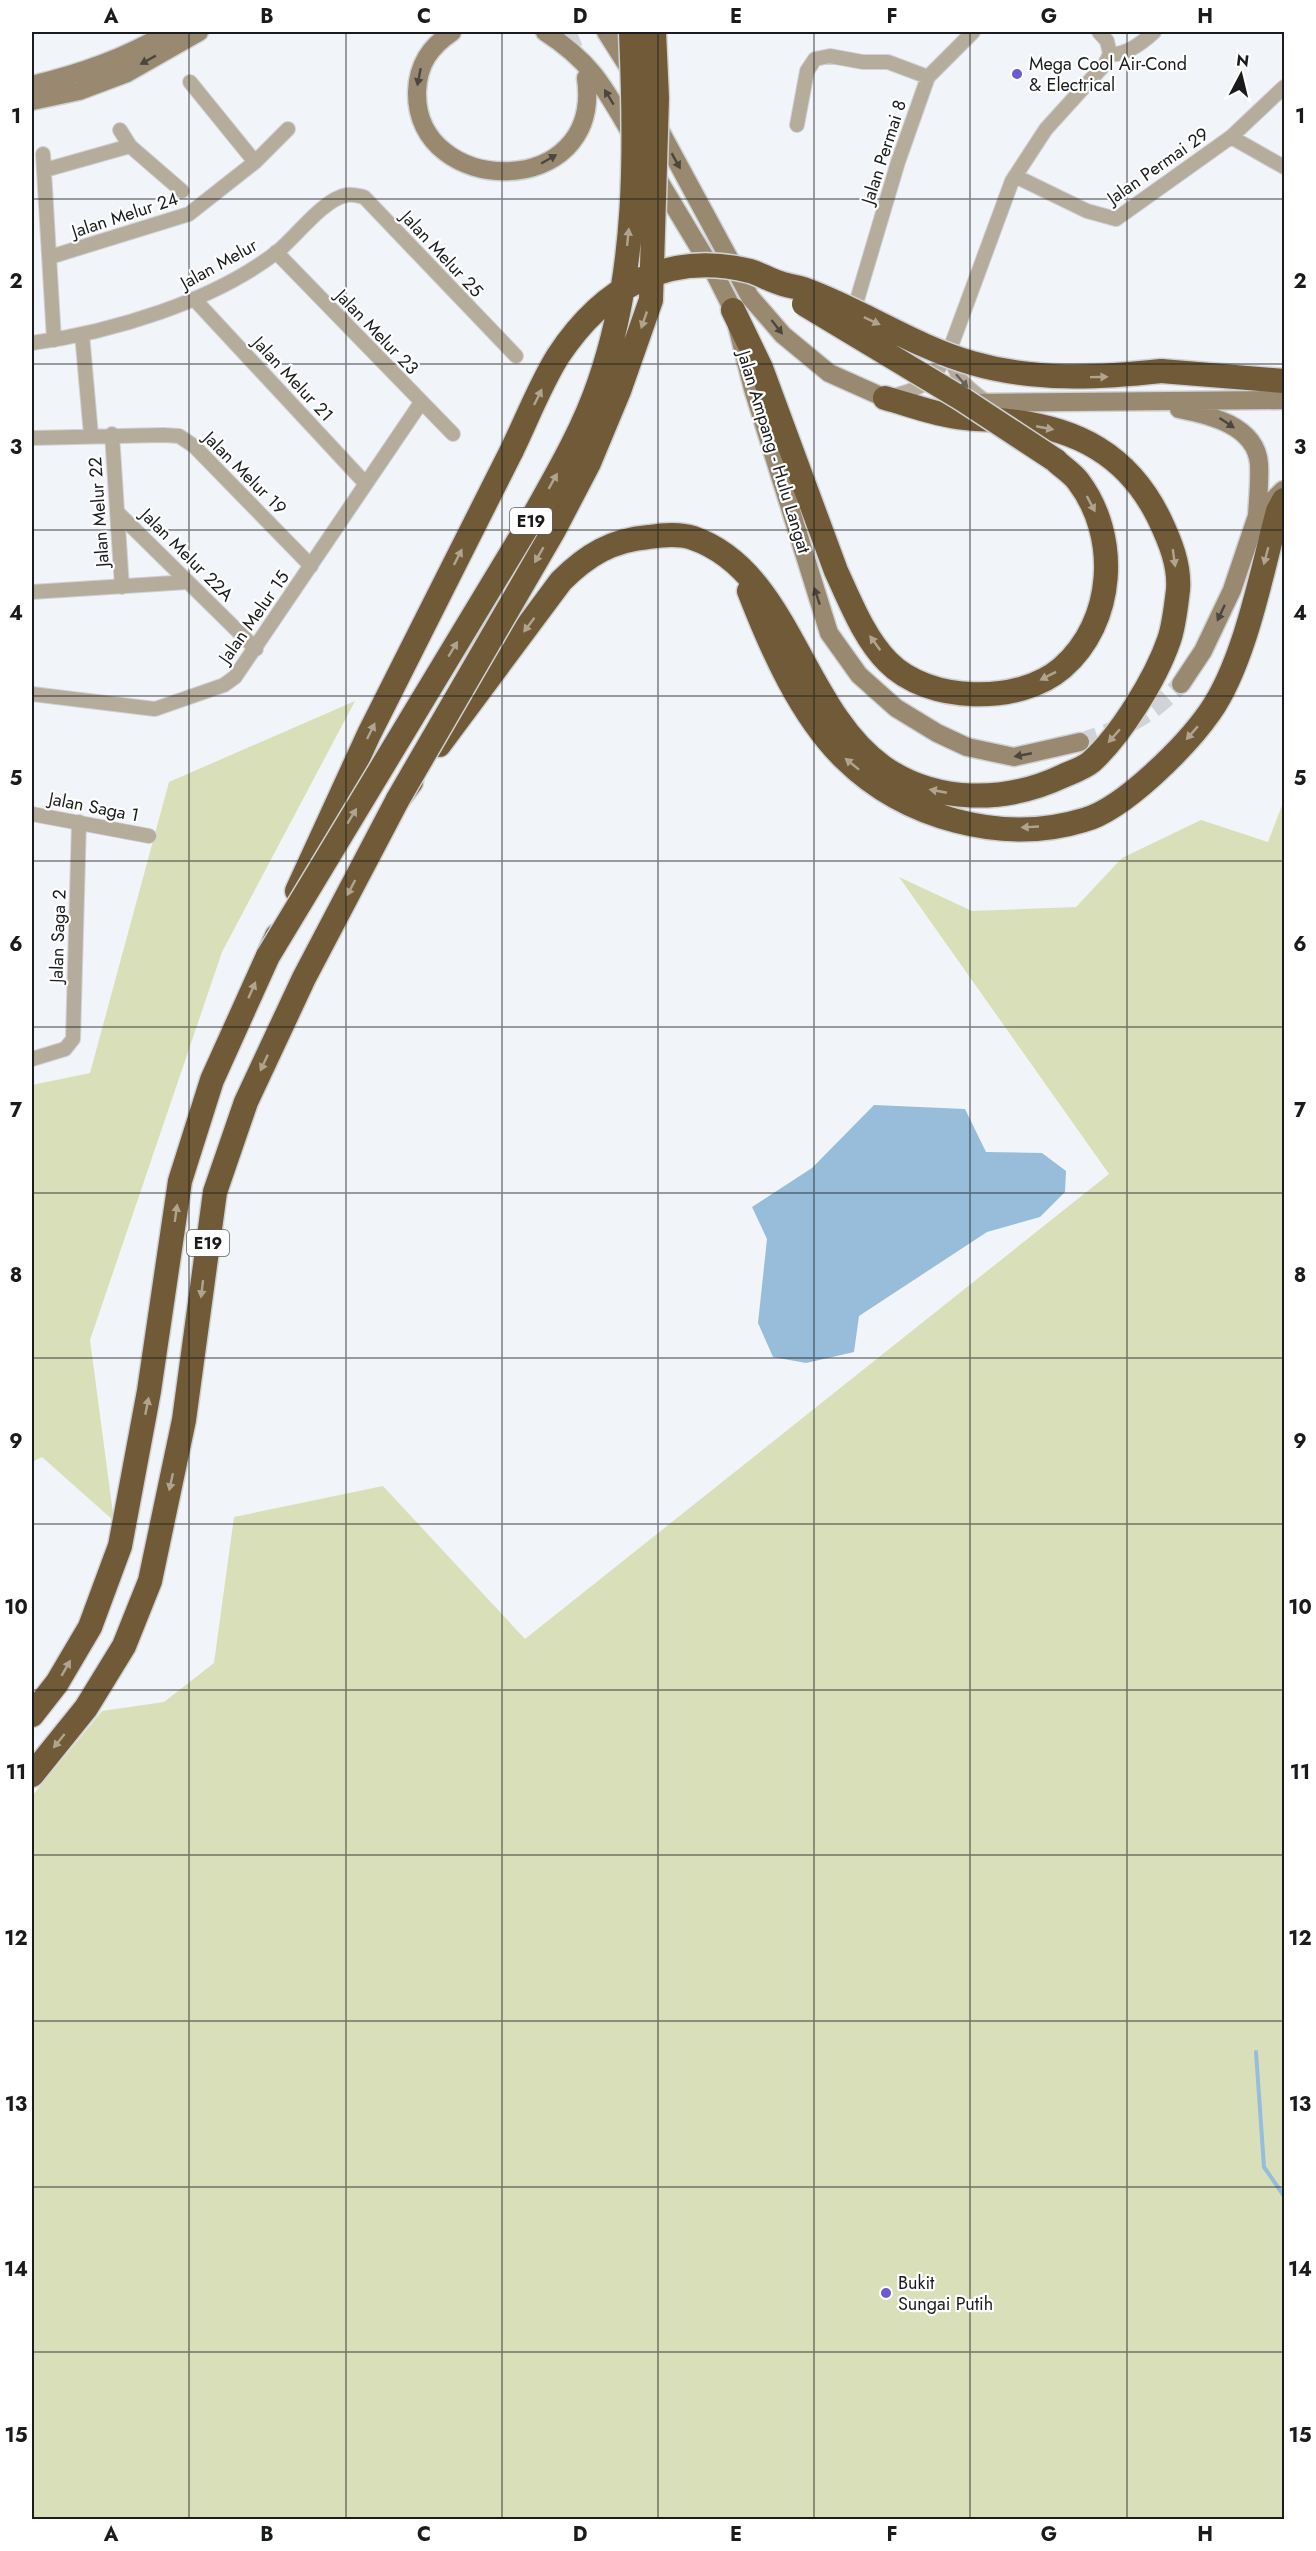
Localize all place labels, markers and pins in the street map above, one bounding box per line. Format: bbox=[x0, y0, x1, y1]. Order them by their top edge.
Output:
place label: Mega Cool Air-Cond & Electrical bbox=[1029, 51, 1187, 98]
marker: Mega Cool Air-Cond & Electrical bbox=[1010, 67, 1024, 81]
place label: Bukit Sungai Putih bbox=[898, 2270, 993, 2317]
marker: Bukit Sungai Putih bbox=[879, 2286, 893, 2300]

